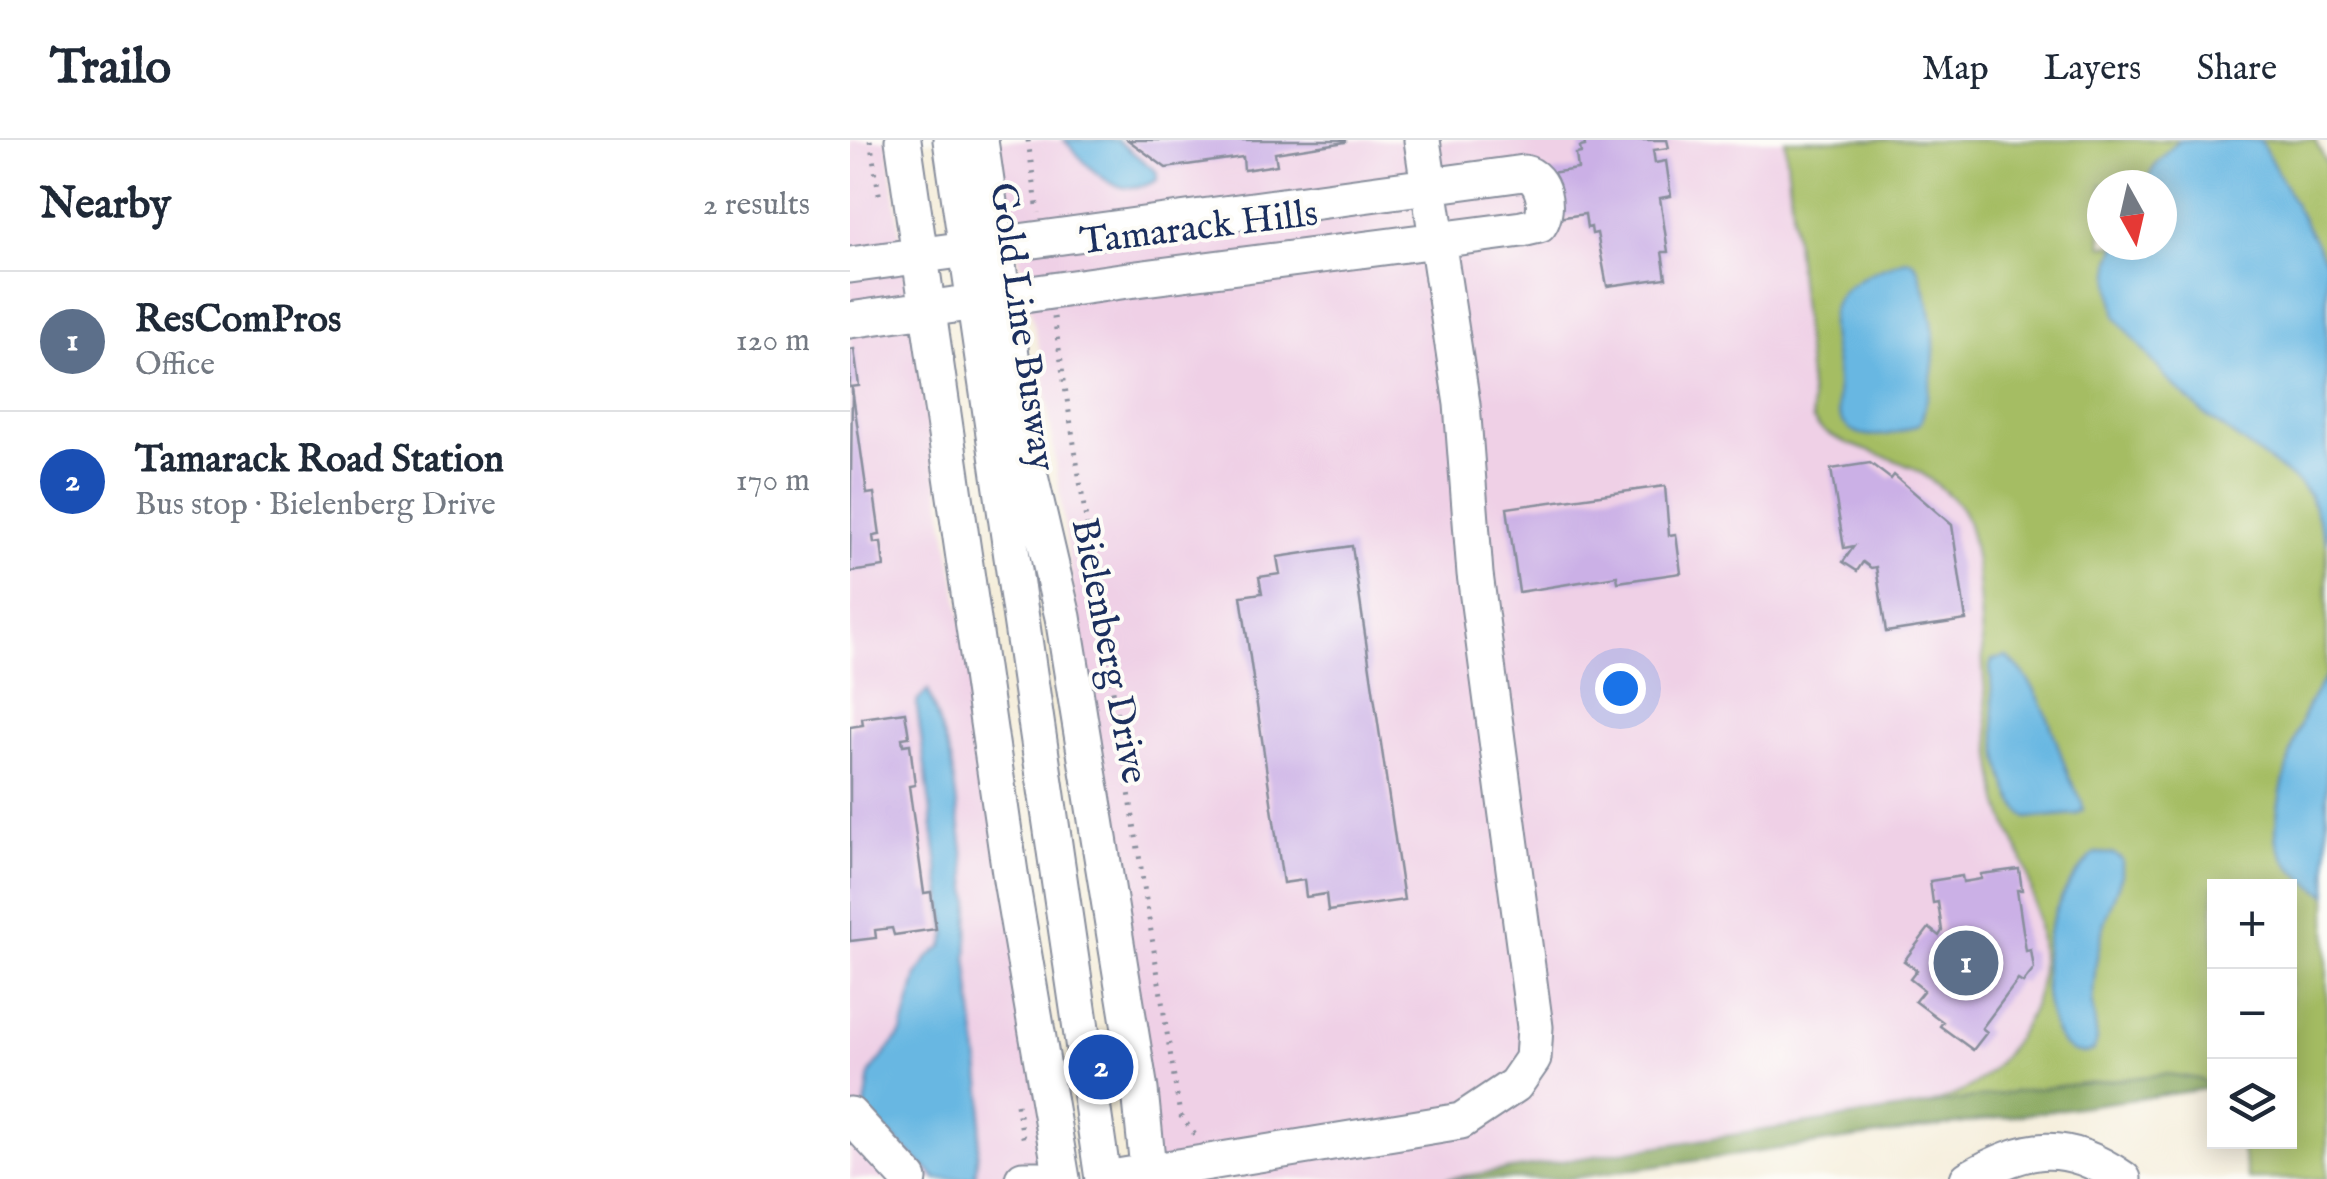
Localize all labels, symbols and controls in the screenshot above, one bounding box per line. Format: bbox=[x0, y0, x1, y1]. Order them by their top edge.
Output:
text: Trailo bbox=[50, 39, 171, 99]
text: Map bbox=[1922, 47, 1989, 92]
text: Layers bbox=[2044, 47, 2141, 92]
text: Share bbox=[2196, 47, 2277, 92]
north arrow bbox=[2087, 170, 2177, 260]
text: Nearby bbox=[40, 179, 171, 232]
street label: Gold Line Busway bbox=[977, 180, 1065, 474]
text: 2 results bbox=[703, 185, 810, 226]
street label: Tamarack Hills bbox=[1077, 191, 1321, 267]
text: ResComPros bbox=[135, 297, 341, 345]
text: 1 bbox=[67, 321, 78, 362]
text: 120 m bbox=[736, 321, 810, 362]
text: Office bbox=[135, 345, 215, 386]
text: Tamarack Road Station bbox=[135, 437, 504, 485]
text: 2 bbox=[65, 461, 80, 502]
text: 170 m bbox=[736, 461, 810, 502]
text: Bus stop · Bielenberg Drive bbox=[135, 485, 496, 526]
street label: Bielenberg Drive bbox=[1059, 514, 1157, 788]
your location bbox=[1595, 663, 1646, 714]
map controls bbox=[2207, 879, 2297, 1149]
button: + bbox=[2207, 879, 2297, 969]
pin: 1 bbox=[1934, 926, 1998, 1000]
button: − bbox=[2207, 969, 2297, 1059]
pin: 2 bbox=[1068, 1030, 1134, 1104]
button: layers bbox=[2207, 1059, 2297, 1149]

